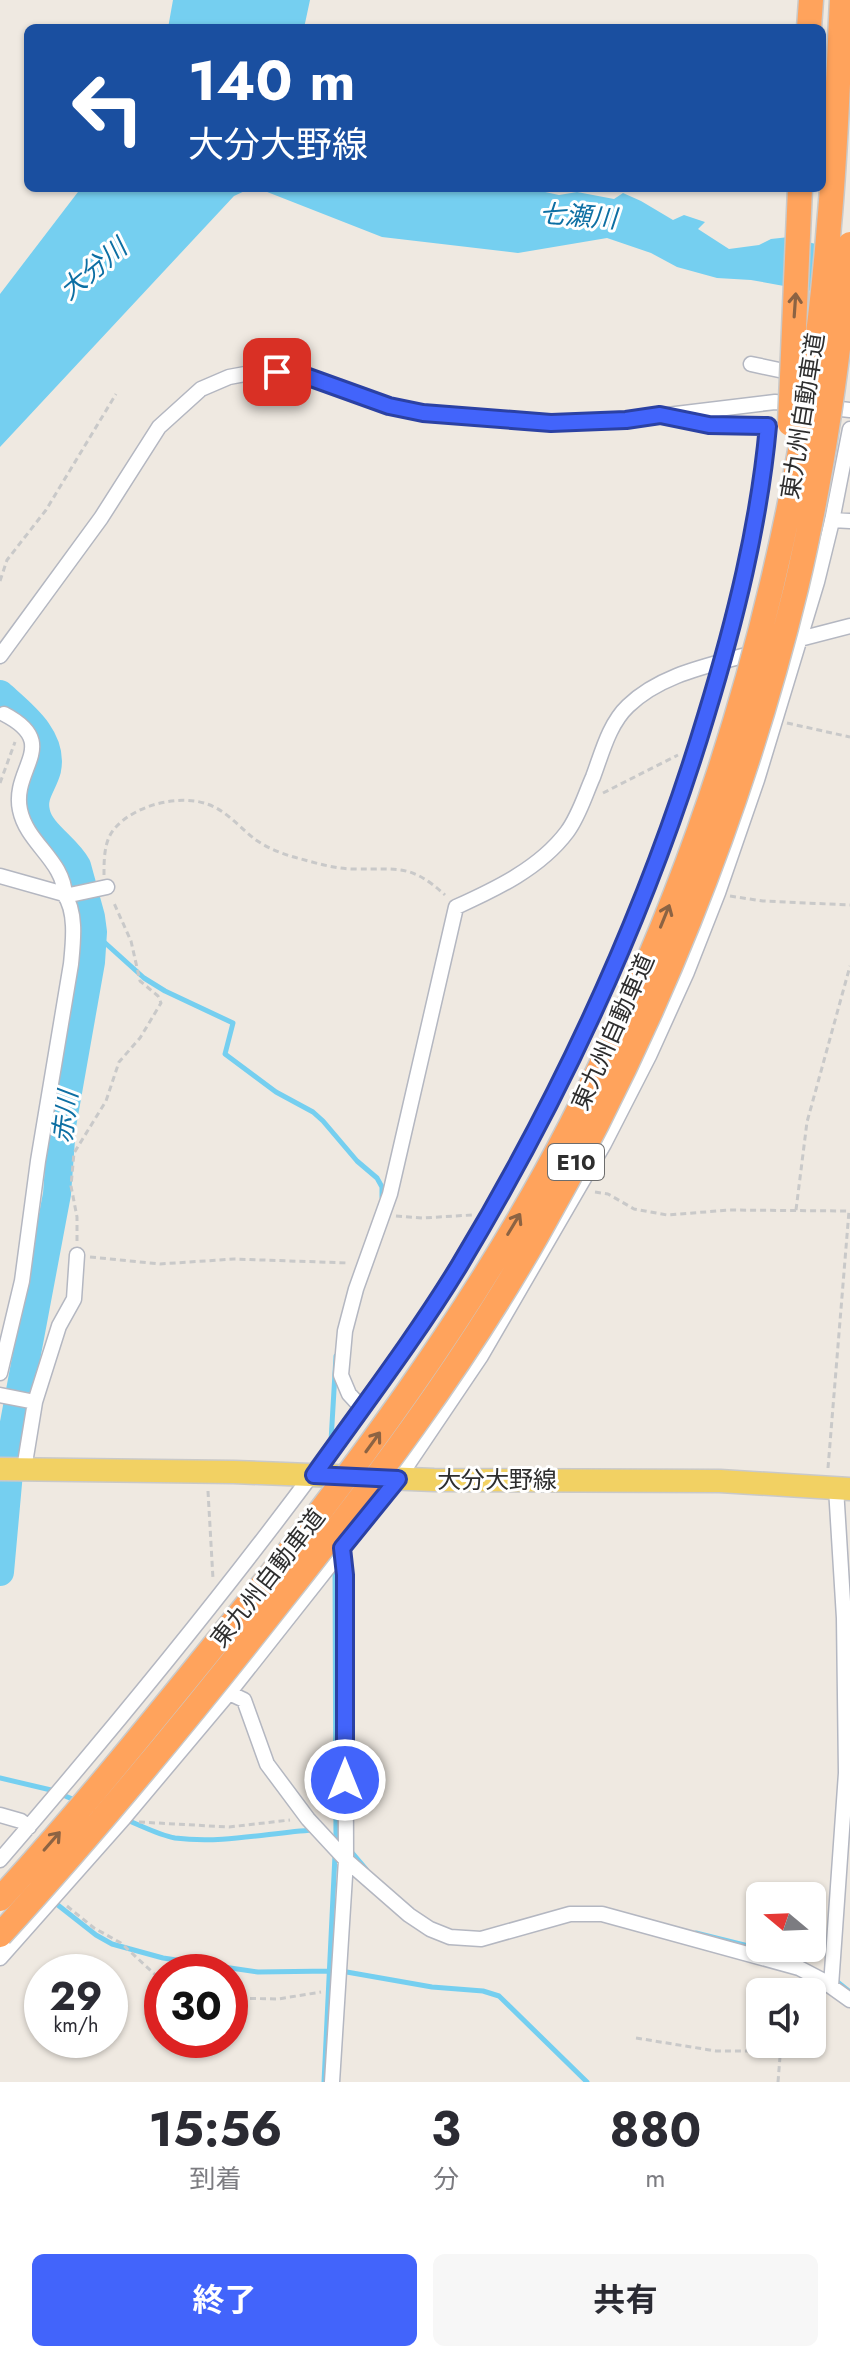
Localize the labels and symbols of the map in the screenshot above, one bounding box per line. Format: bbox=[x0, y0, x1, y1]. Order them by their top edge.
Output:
water label: 七瀬川 bbox=[538, 194, 621, 238]
water label: 大分川 bbox=[51, 227, 137, 309]
one-way arrow bbox=[788, 292, 803, 319]
street label: 東九州自動車道 bbox=[772, 330, 833, 502]
pin bbox=[243, 338, 311, 406]
one-way arrow bbox=[659, 904, 674, 928]
street label: 東九州自動車道 bbox=[562, 948, 663, 1116]
water label: 赤川 bbox=[43, 1086, 87, 1145]
road number: E10 bbox=[548, 1144, 604, 1180]
one-way arrow bbox=[507, 1213, 523, 1236]
one-way arrow bbox=[364, 1432, 381, 1453]
street label: 大分大野線 bbox=[437, 1462, 557, 1497]
street label: 東九州自動車道 bbox=[202, 1501, 333, 1655]
position arrow bbox=[303, 1738, 387, 1822]
one-way arrow bbox=[43, 1831, 61, 1851]
north arrow bbox=[746, 1882, 826, 1962]
speed limit sign: 30 bbox=[144, 1954, 248, 2058]

